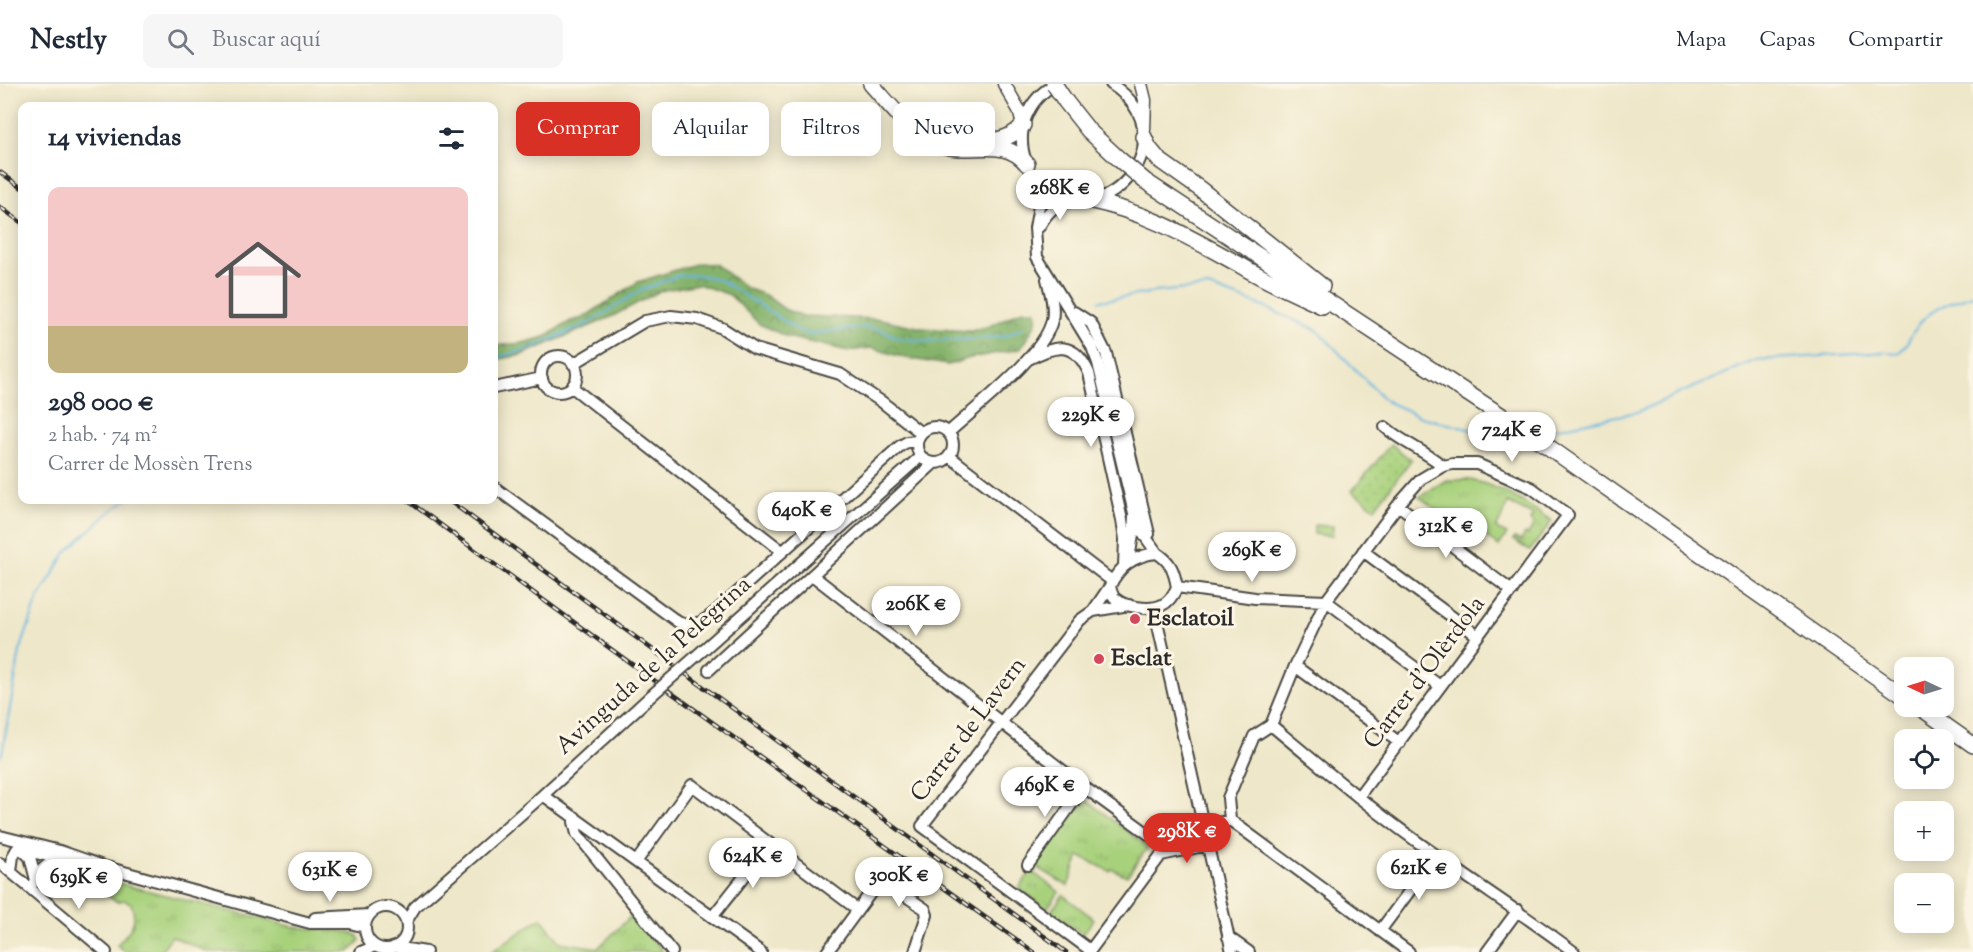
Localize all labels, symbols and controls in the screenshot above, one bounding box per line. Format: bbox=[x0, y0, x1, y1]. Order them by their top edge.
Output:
search box bbox=[143, 14, 563, 68]
text: Nestly bbox=[30, 21, 107, 61]
icon: search bbox=[164, 25, 197, 58]
text: Buscar aquí bbox=[212, 25, 321, 57]
text: Mapa bbox=[1676, 26, 1726, 56]
text: Capas bbox=[1759, 26, 1815, 56]
text: Compartir bbox=[1848, 26, 1943, 56]
chip: Comprar bbox=[516, 102, 640, 156]
chip: Alquilar bbox=[652, 102, 769, 156]
chip: Filtros bbox=[781, 102, 881, 156]
chip: Nuevo bbox=[893, 102, 995, 156]
text: 14 viviendas bbox=[48, 120, 181, 157]
icon: filters bbox=[435, 122, 468, 155]
pin: 268K € bbox=[1011, 170, 1109, 221]
text: 268K € bbox=[1030, 175, 1090, 204]
icon: home bbox=[204, 226, 312, 334]
text: 298 000 € bbox=[48, 385, 154, 422]
pin: 229K € bbox=[1042, 397, 1140, 448]
text: 229K € bbox=[1061, 402, 1121, 431]
pin: 724K € bbox=[1463, 412, 1561, 463]
text: 724K € bbox=[1482, 417, 1542, 446]
text: 2 hab. · 74 m² bbox=[48, 422, 158, 451]
text: Carrer de Mossèn Trens bbox=[48, 451, 252, 480]
pin: 640K € bbox=[753, 492, 851, 543]
text: 640K € bbox=[771, 497, 833, 526]
pin: 312K € bbox=[1397, 508, 1495, 559]
text: 312K € bbox=[1418, 513, 1474, 542]
pin: 269K € bbox=[1203, 532, 1301, 583]
text: 269K € bbox=[1222, 537, 1282, 566]
street label: Avinguda de la Pelegrina bbox=[549, 569, 759, 763]
pin: 206K € bbox=[867, 586, 965, 637]
street label: Carrer d'Olèrdola bbox=[1356, 589, 1494, 757]
text: 206K € bbox=[886, 591, 946, 620]
place label: Esclatoil bbox=[1147, 602, 1234, 636]
marker: Esclatoil bbox=[1128, 612, 1142, 626]
place label: Esclat bbox=[1111, 642, 1172, 676]
street label: Carrer de Lavern bbox=[903, 650, 1035, 810]
marker: Esclat bbox=[1092, 652, 1106, 666]
north arrow bbox=[1894, 657, 1954, 717]
map controls bbox=[1894, 657, 1954, 933]
button: locate bbox=[1894, 729, 1954, 789]
pin: 469K € bbox=[996, 767, 1094, 818]
text: 469K € bbox=[1015, 772, 1075, 801]
button: + bbox=[1894, 801, 1954, 861]
pin: 298K € bbox=[1138, 813, 1236, 864]
text: 298K € bbox=[1157, 818, 1217, 847]
pin: 624K € bbox=[704, 838, 802, 889]
text: 624K € bbox=[723, 843, 783, 872]
pin: 621K € bbox=[1370, 850, 1468, 901]
pin: 631K € bbox=[281, 852, 379, 903]
text: 621K € bbox=[1391, 855, 1447, 884]
text: 631K € bbox=[302, 857, 358, 886]
pin: 300K € bbox=[850, 857, 948, 908]
pin: 639K € bbox=[30, 859, 128, 910]
text: 300K € bbox=[869, 862, 929, 891]
text: 639K € bbox=[50, 864, 108, 893]
button: − bbox=[1894, 873, 1954, 933]

